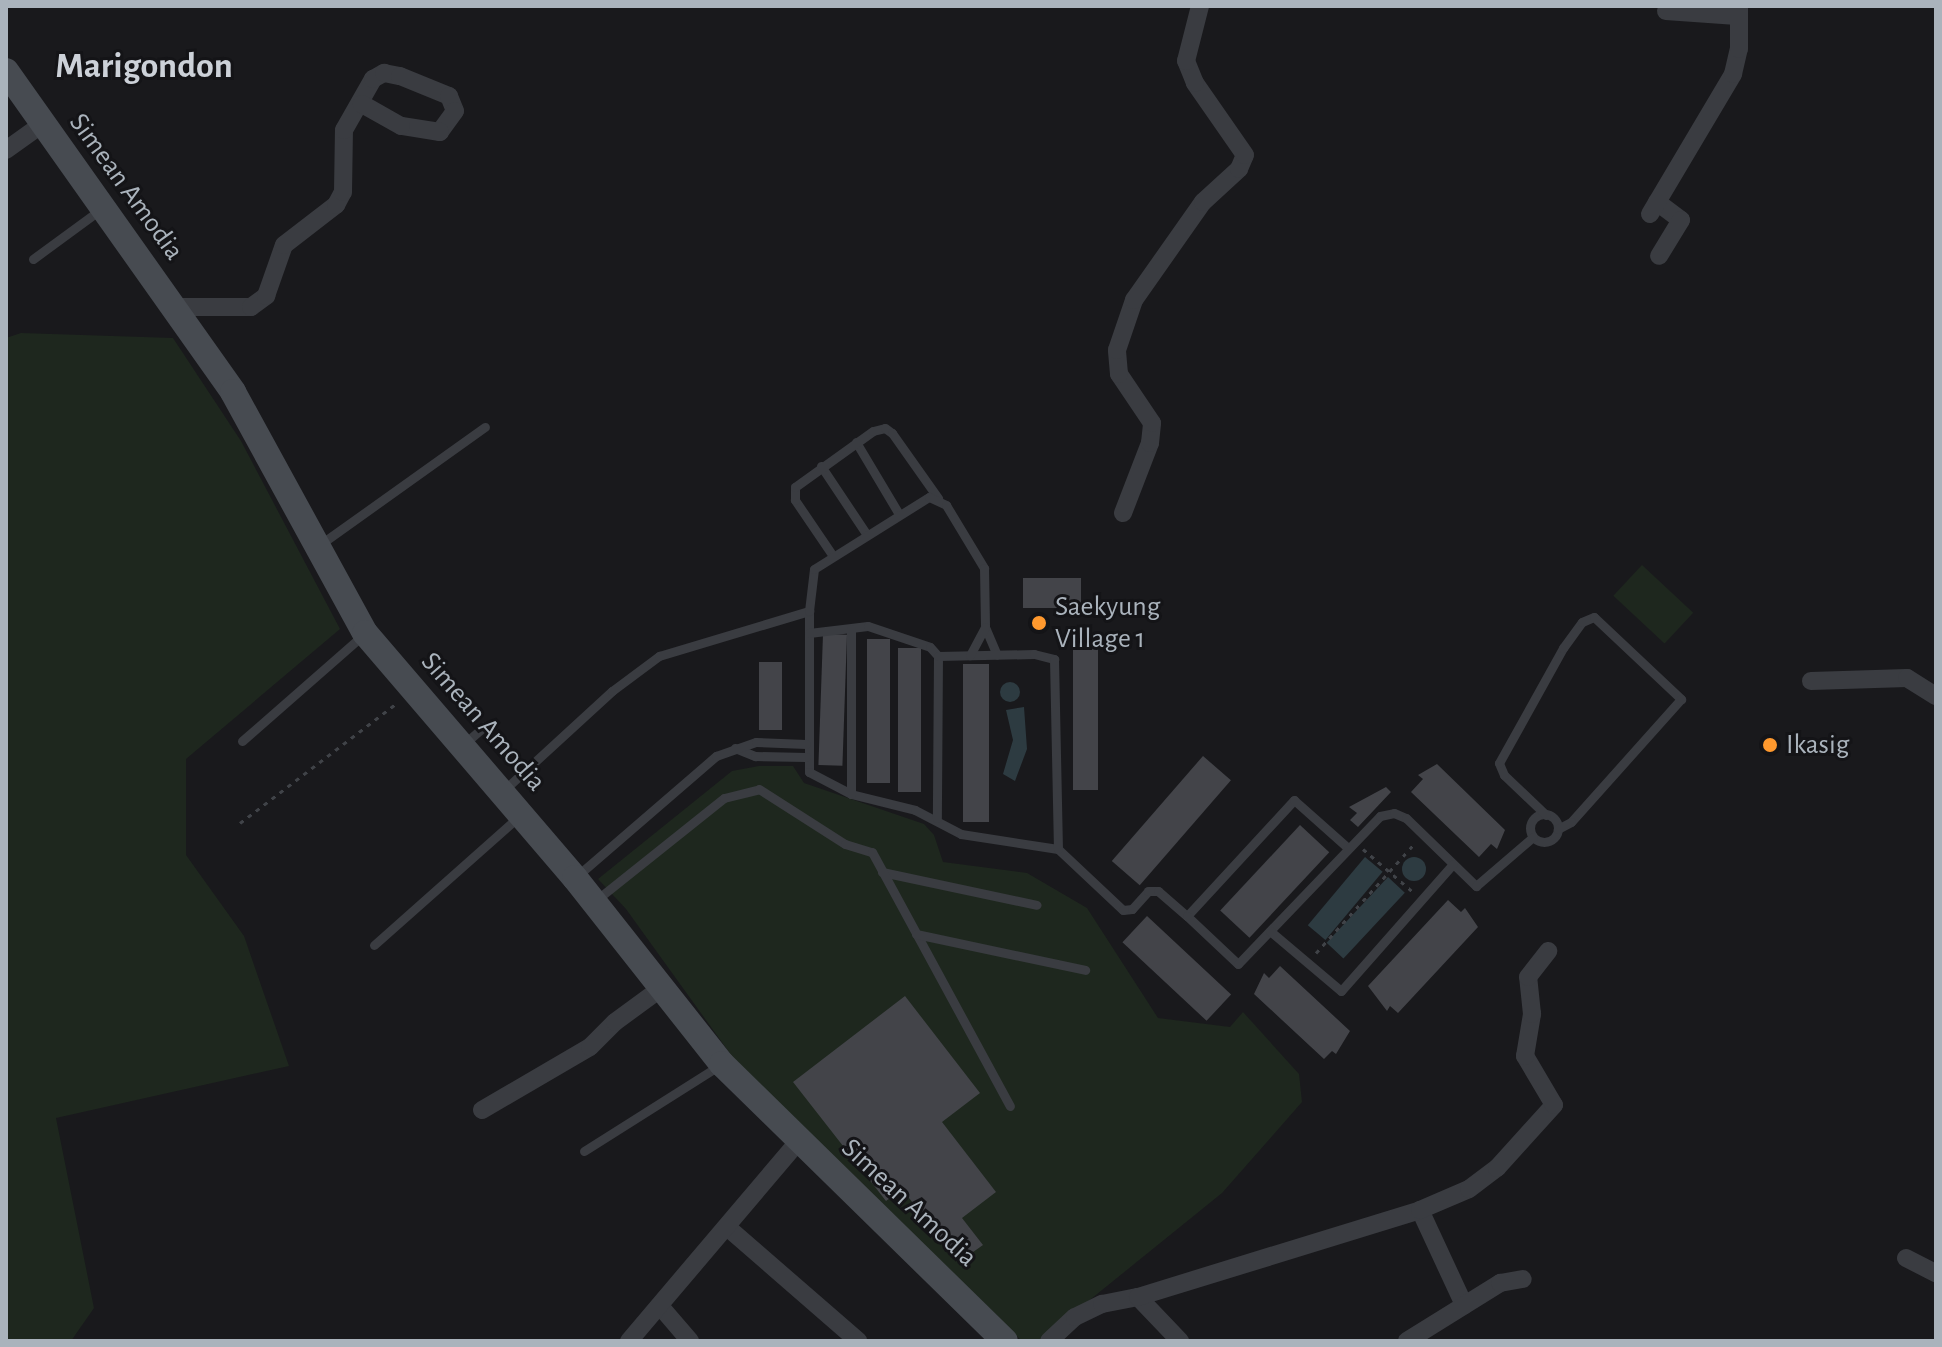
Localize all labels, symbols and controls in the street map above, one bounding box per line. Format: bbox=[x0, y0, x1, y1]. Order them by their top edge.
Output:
district label: Marigondon bbox=[55, 45, 233, 89]
street label: Simean Amodia bbox=[61, 107, 191, 267]
place label: Saekyung Village 1 bbox=[1055, 590, 1160, 656]
marker: Saekyung Village 1 bbox=[1030, 614, 1048, 632]
street label: Simean Amodia bbox=[413, 646, 553, 798]
place label: Ikasig bbox=[1786, 728, 1849, 762]
marker: Ikasig bbox=[1761, 736, 1779, 754]
street label: Simean Amodia bbox=[834, 1132, 984, 1274]

